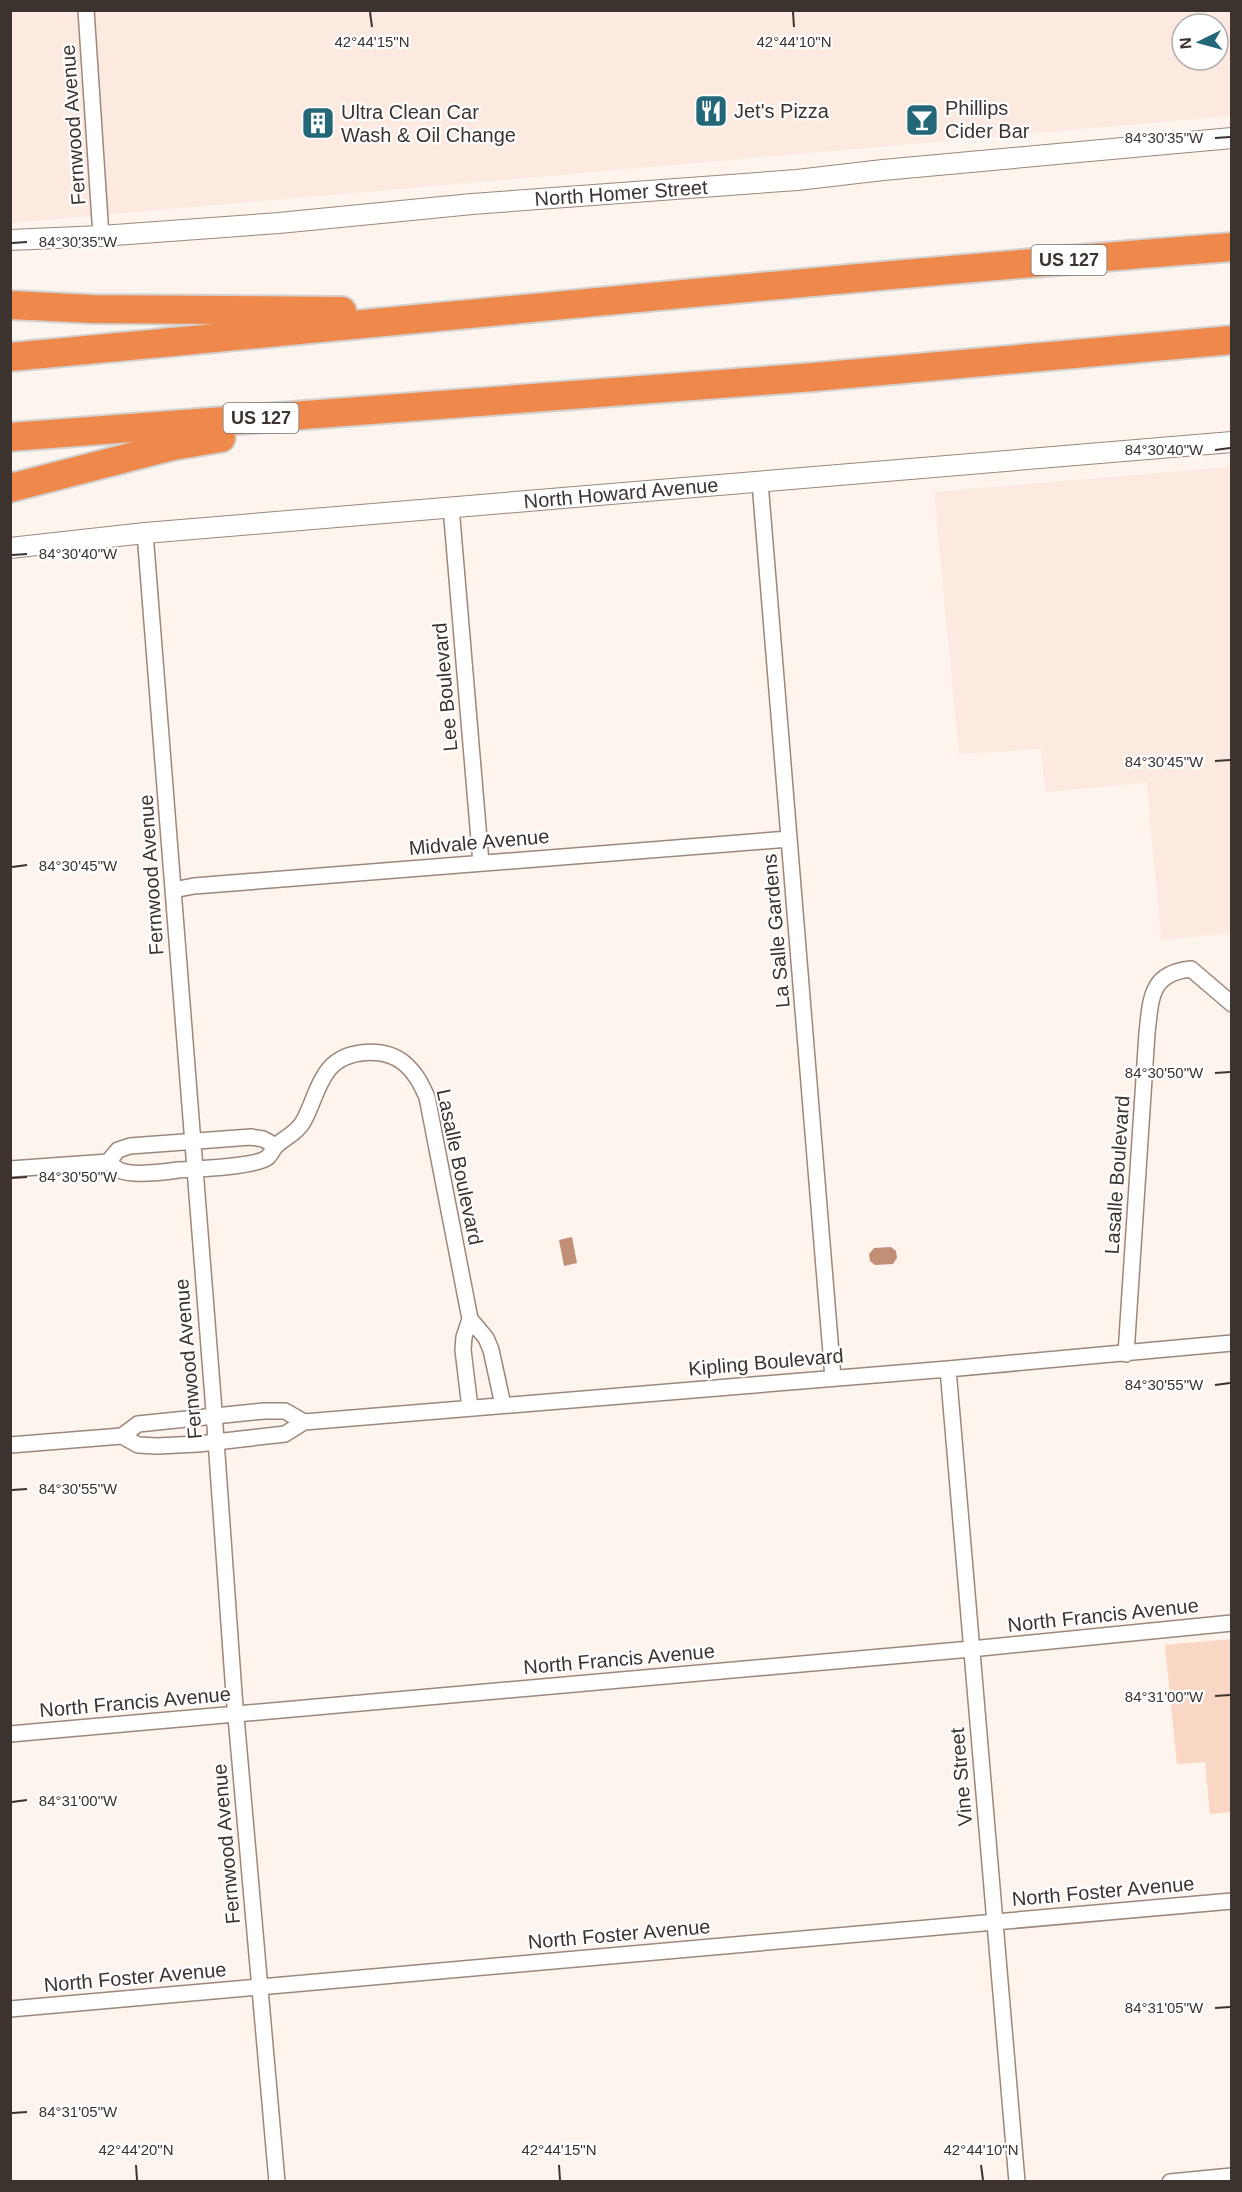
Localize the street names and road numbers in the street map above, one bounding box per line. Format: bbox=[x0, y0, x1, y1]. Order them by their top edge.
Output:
street label: Fernwood Avenue bbox=[56, 44, 90, 206]
street label: North Homer Street bbox=[534, 176, 709, 210]
road number: US 127 bbox=[1032, 245, 1106, 275]
road number: US 127 bbox=[224, 403, 298, 433]
street label: North Howard Avenue bbox=[523, 474, 719, 512]
street label: Lee Boulevard bbox=[428, 622, 462, 752]
street label: Fernwood Avenue bbox=[134, 794, 168, 956]
street label: Midvale Avenue bbox=[408, 825, 550, 859]
street label: La Salle Gardens bbox=[758, 853, 794, 1009]
street label: Lasalle Boulevard bbox=[433, 1087, 487, 1247]
street label: Lasalle Boulevard bbox=[1100, 1095, 1134, 1255]
street label: Fernwood Avenue bbox=[170, 1278, 206, 1440]
street label: Kipling Boulevard bbox=[688, 1344, 844, 1380]
street label: North Francis Avenue bbox=[1006, 1594, 1200, 1636]
street label: North Francis Avenue bbox=[522, 1640, 716, 1678]
street label: North Francis Avenue bbox=[38, 1683, 232, 1721]
street label: Vine Street bbox=[946, 1727, 976, 1827]
street label: Fernwood Avenue bbox=[208, 1763, 244, 1925]
street label: North Foster Avenue bbox=[1011, 1872, 1195, 1910]
street label: North Foster Avenue bbox=[527, 1915, 711, 1953]
street label: North Foster Avenue bbox=[43, 1958, 227, 1996]

